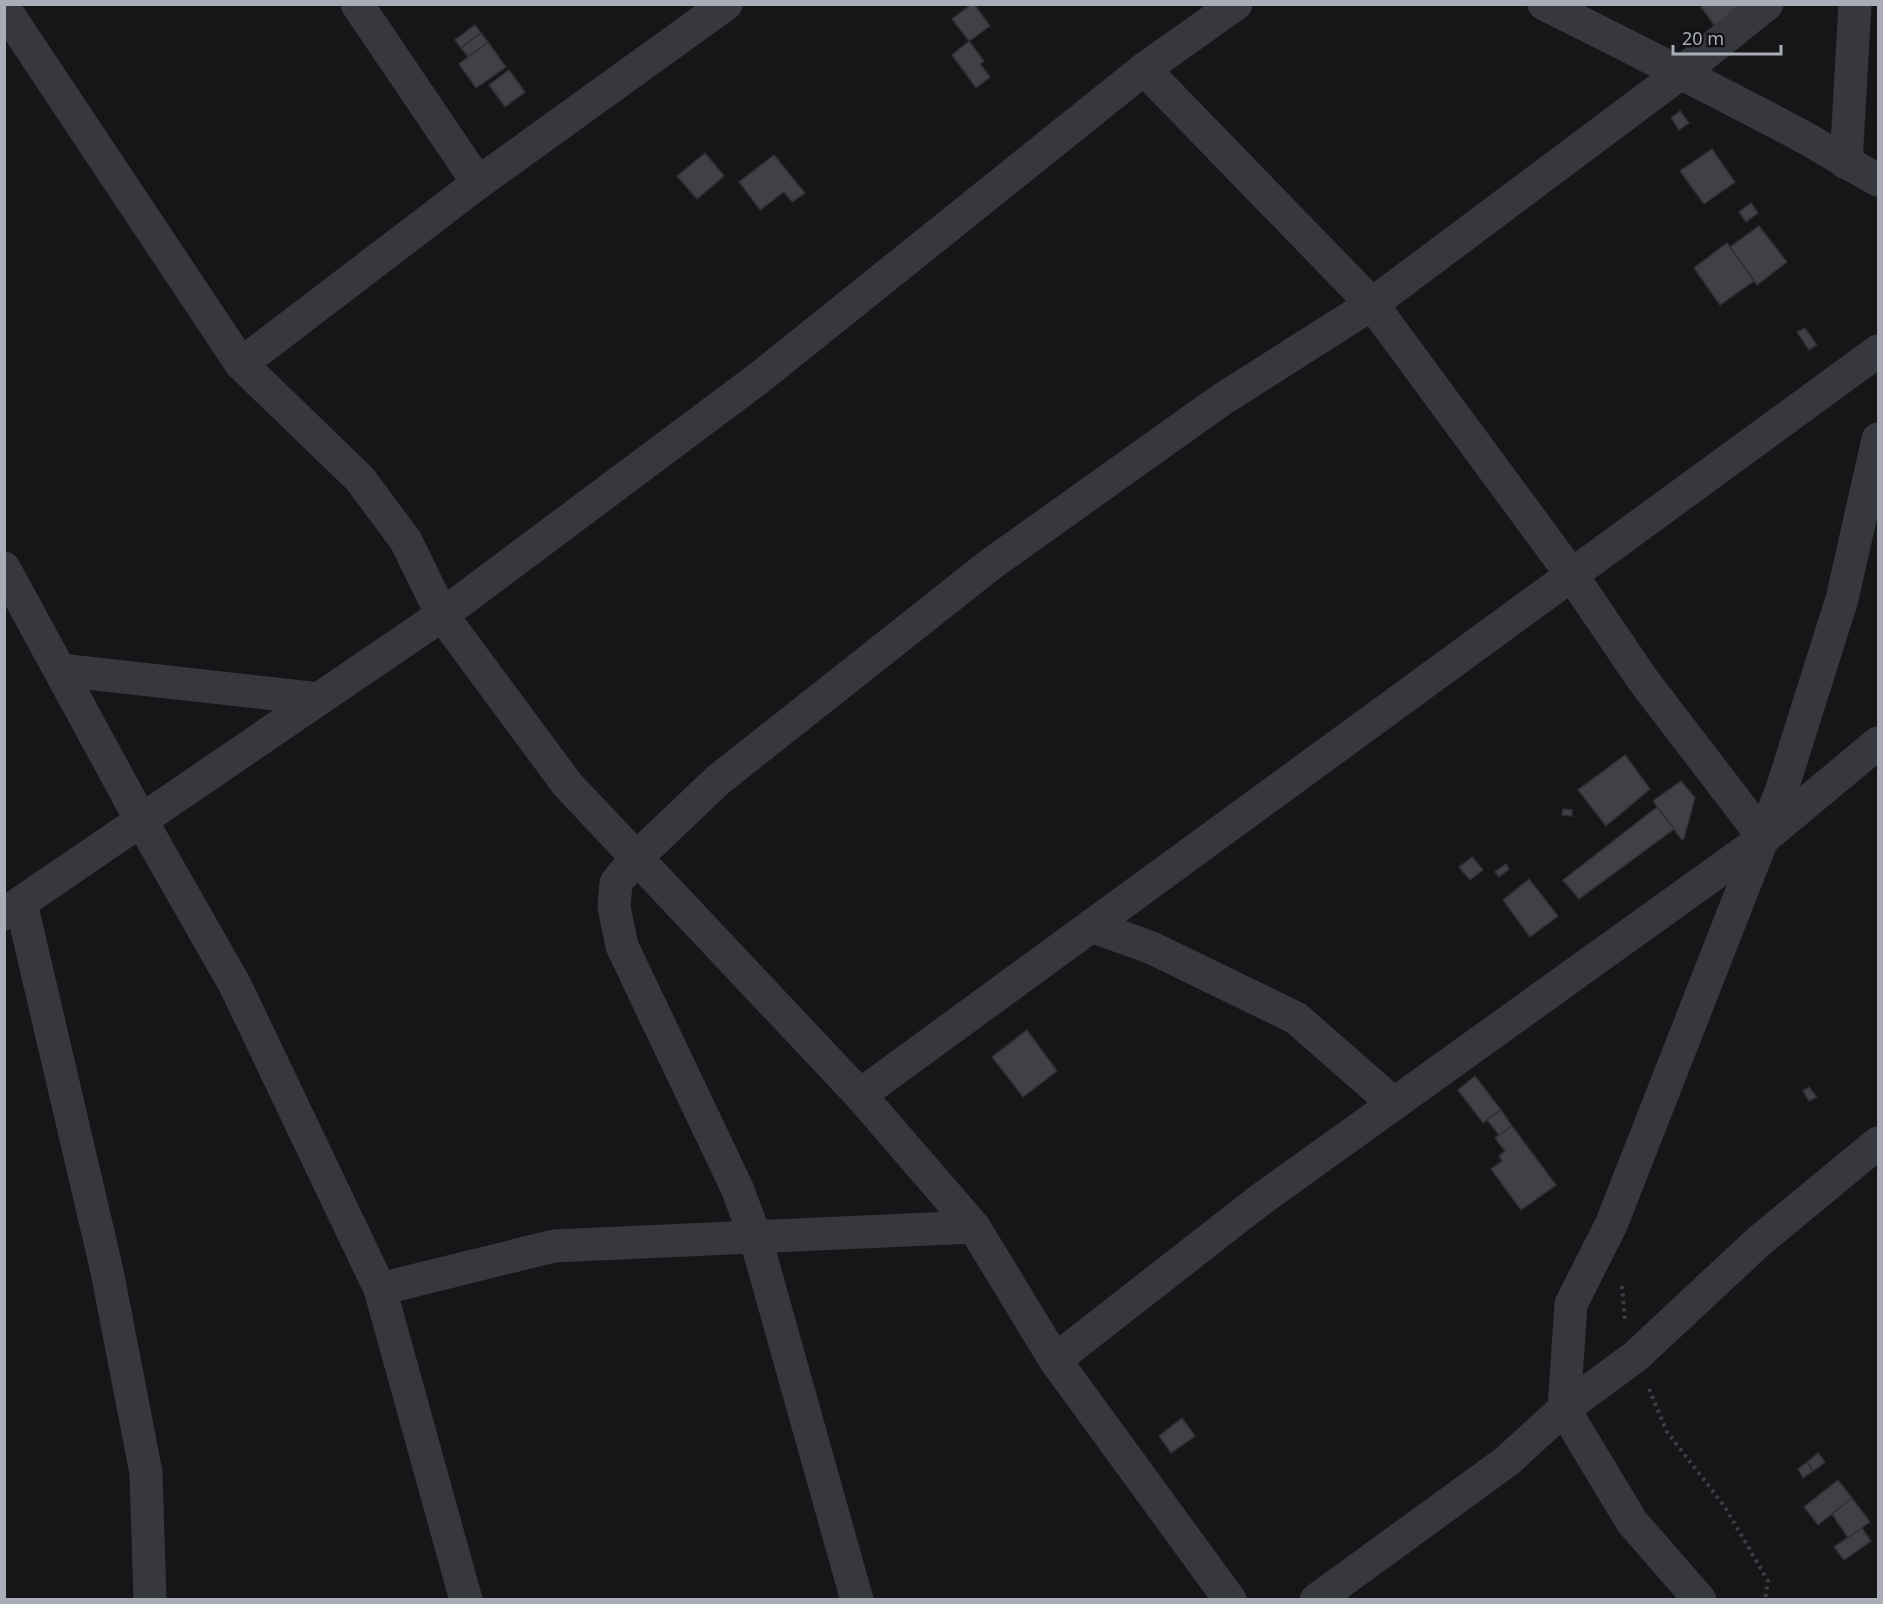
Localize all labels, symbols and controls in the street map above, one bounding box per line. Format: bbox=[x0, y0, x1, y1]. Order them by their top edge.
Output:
scale bar bbox=[1673, 18, 1781, 56]
text: 20 m bbox=[1682, 26, 1724, 50]

